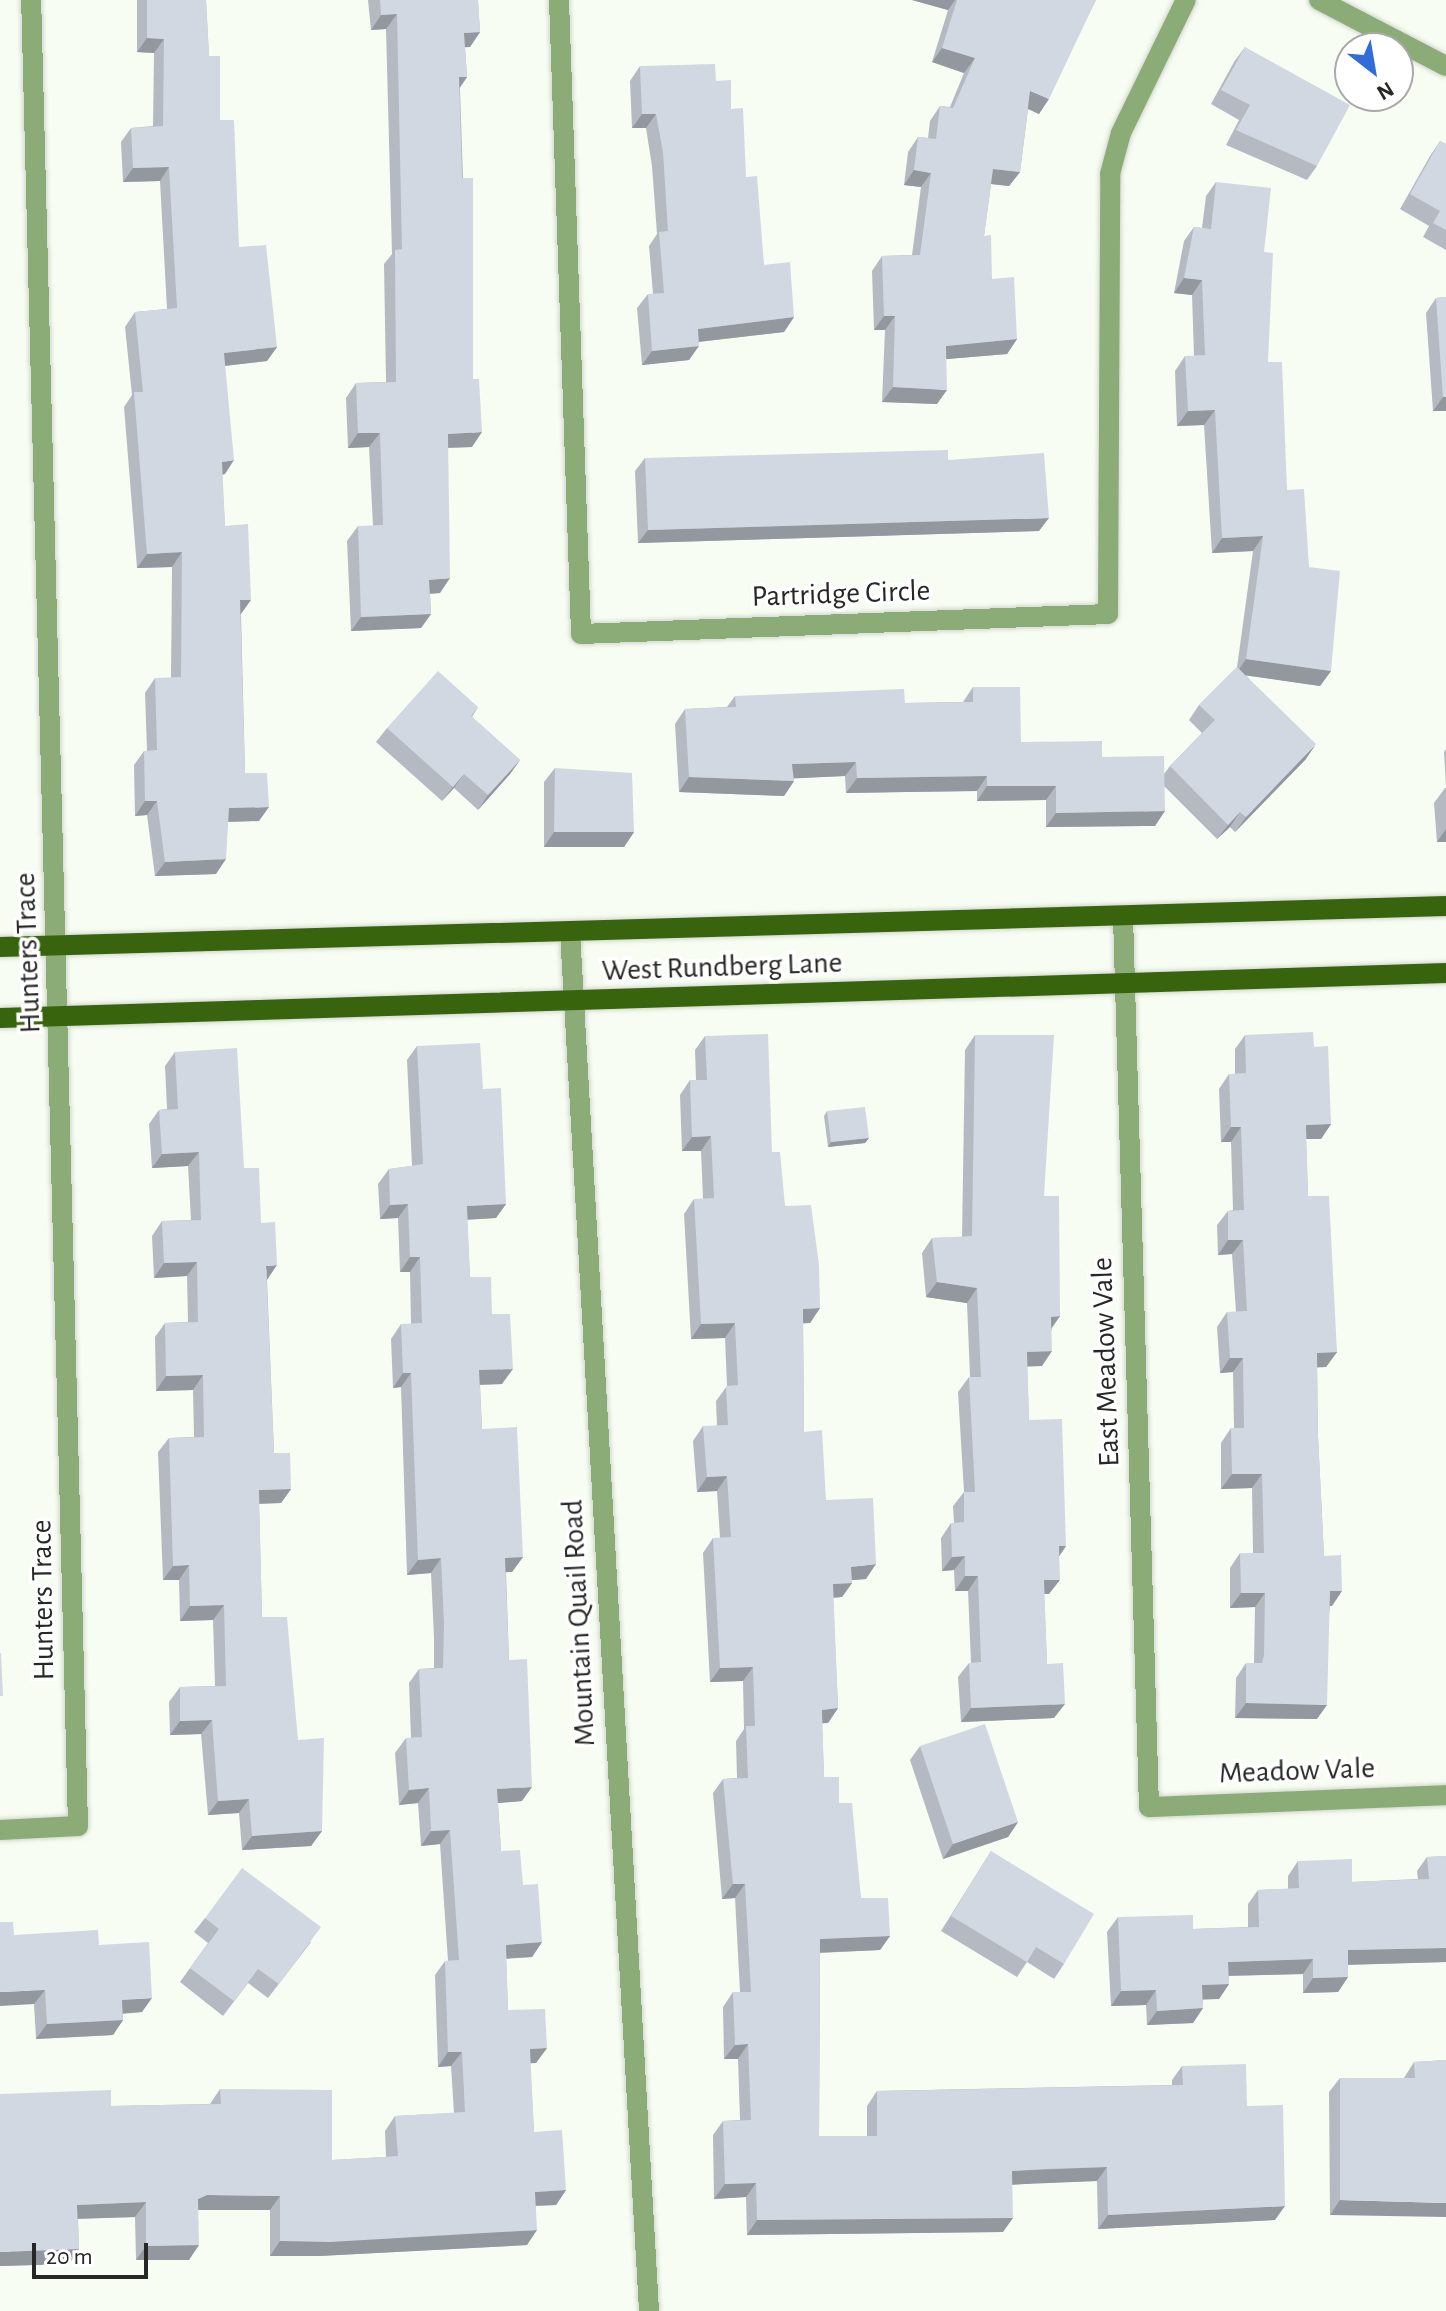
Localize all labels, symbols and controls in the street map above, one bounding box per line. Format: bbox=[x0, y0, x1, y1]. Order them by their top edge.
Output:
north arrow bbox=[1334, 32, 1414, 112]
text: N bbox=[1373, 77, 1398, 104]
street label: Partridge Circle bbox=[751, 573, 931, 615]
street label: Hunters Trace bbox=[7, 872, 49, 1034]
street label: West Rundberg Lane bbox=[601, 945, 843, 989]
street label: East Meadow Vale bbox=[1084, 1257, 1128, 1467]
street label: Mountain Quail Road bbox=[555, 1499, 603, 1747]
street label: Hunters Trace bbox=[24, 1519, 62, 1681]
street label: Meadow Vale bbox=[1218, 1750, 1376, 1792]
scale bar bbox=[36, 2227, 152, 2277]
text: 20 m bbox=[46, 2245, 93, 2269]

